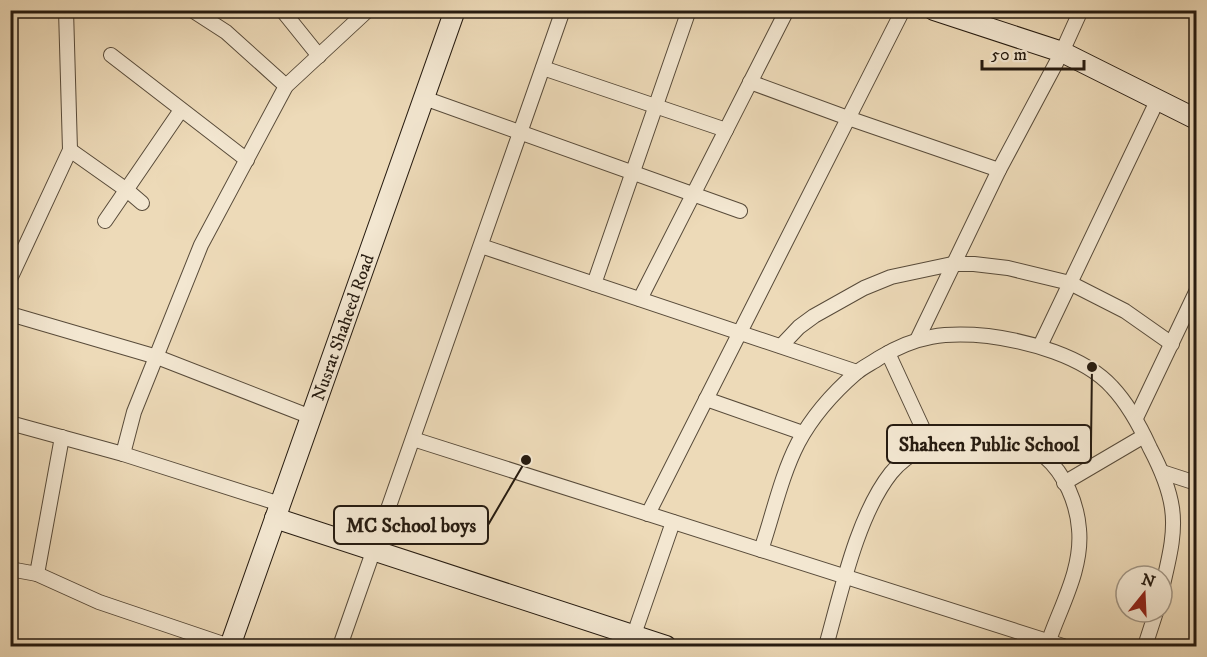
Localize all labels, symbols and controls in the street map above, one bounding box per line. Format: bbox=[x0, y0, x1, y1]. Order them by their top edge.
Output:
scale bar bbox=[982, 33, 1084, 71]
text: 50 m bbox=[991, 44, 1027, 66]
street label: Nusrat Shaheed Road bbox=[308, 251, 380, 404]
callout: Shaheen Public School bbox=[887, 425, 1091, 463]
text: Shaheen Public School bbox=[899, 433, 1080, 458]
callout: MC School boys bbox=[334, 506, 488, 544]
text: MC School boys bbox=[346, 514, 476, 539]
north arrow bbox=[1114, 564, 1174, 624]
text: N bbox=[1139, 569, 1158, 592]

